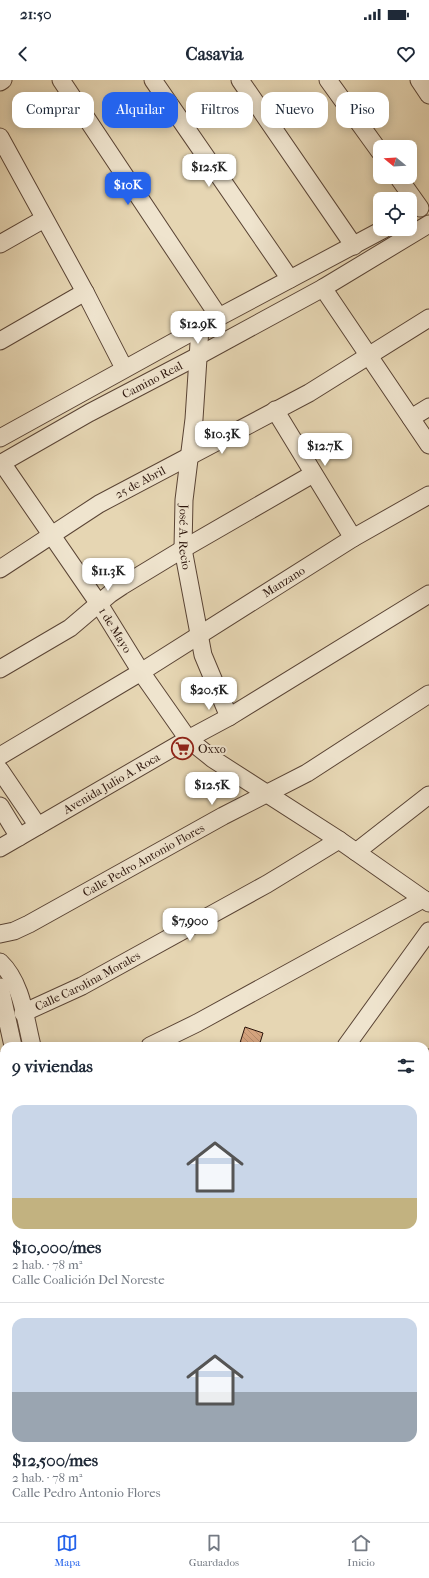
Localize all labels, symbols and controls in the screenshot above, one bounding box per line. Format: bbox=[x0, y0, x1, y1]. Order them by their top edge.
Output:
text: 21:50 bbox=[20, 5, 51, 23]
icon: back bbox=[12, 43, 34, 65]
icon: heart bbox=[395, 43, 417, 65]
text: Casavia bbox=[186, 44, 243, 65]
chip: Comprar bbox=[12, 92, 94, 128]
chip: Alquilar bbox=[102, 92, 178, 128]
chip: Filtros bbox=[186, 92, 253, 128]
chip: Nuevo bbox=[261, 92, 328, 128]
chip: Piso bbox=[336, 92, 389, 128]
north arrow bbox=[373, 140, 417, 184]
map controls bbox=[373, 140, 417, 236]
pin: $12.5K bbox=[176, 154, 242, 188]
text: $12.5K bbox=[191, 159, 227, 174]
pin: $10K bbox=[104, 172, 152, 206]
text: $10K bbox=[114, 177, 142, 192]
button: locate bbox=[373, 192, 417, 236]
pin: $12.9K bbox=[165, 311, 231, 345]
text: $12.9K bbox=[179, 316, 217, 331]
street label: Camino Real bbox=[120, 358, 185, 401]
pin: $10.3K bbox=[189, 421, 255, 455]
text: $10.3K bbox=[204, 426, 240, 441]
pin: $12.7K bbox=[292, 433, 358, 467]
text: $12.7K bbox=[307, 438, 343, 453]
street label: 25 de Abril bbox=[113, 463, 168, 501]
street label: José A. Recio bbox=[176, 503, 194, 571]
pin: $11.3K bbox=[75, 558, 141, 592]
text: $11.3K bbox=[91, 563, 125, 578]
street label: Manzano bbox=[260, 563, 308, 600]
street label: 1 de Mayo bbox=[96, 605, 134, 655]
pin: $20.5K bbox=[176, 677, 242, 711]
text: $20.5K bbox=[190, 682, 228, 697]
supermarket icon: Oxxo bbox=[170, 736, 196, 762]
place label: Oxxo bbox=[198, 742, 226, 756]
street label: Avenida Julio A. Roca bbox=[60, 750, 163, 817]
pin: $12.5K bbox=[179, 772, 245, 806]
text: $12.5K bbox=[194, 777, 230, 792]
street label: Calle Pedro Antonio Flores bbox=[80, 820, 207, 900]
pin: $7,900 bbox=[157, 908, 223, 942]
text: $7,900 bbox=[172, 913, 208, 928]
street label: Calle Carolina Morales bbox=[33, 948, 143, 1014]
icon: filters bbox=[395, 1055, 417, 1077]
text: 9 viviendas bbox=[12, 1056, 93, 1076]
icon: home bbox=[179, 1131, 251, 1203]
text: $10,000/mes bbox=[12, 1237, 101, 1257]
text: 2 hab. · 78 m² bbox=[12, 1257, 82, 1272]
text: Calle Coalición Del Noreste bbox=[12, 1272, 165, 1287]
icon: home bbox=[179, 1344, 251, 1416]
text: $12,500/mes bbox=[12, 1450, 98, 1470]
text: 2 hab. · 78 m² bbox=[12, 1470, 82, 1485]
text: Calle Pedro Antonio Flores bbox=[12, 1485, 160, 1500]
tab: Mapa bbox=[54, 1532, 80, 1569]
tab: Guardados bbox=[189, 1532, 239, 1569]
tab: Inicio bbox=[347, 1532, 375, 1569]

